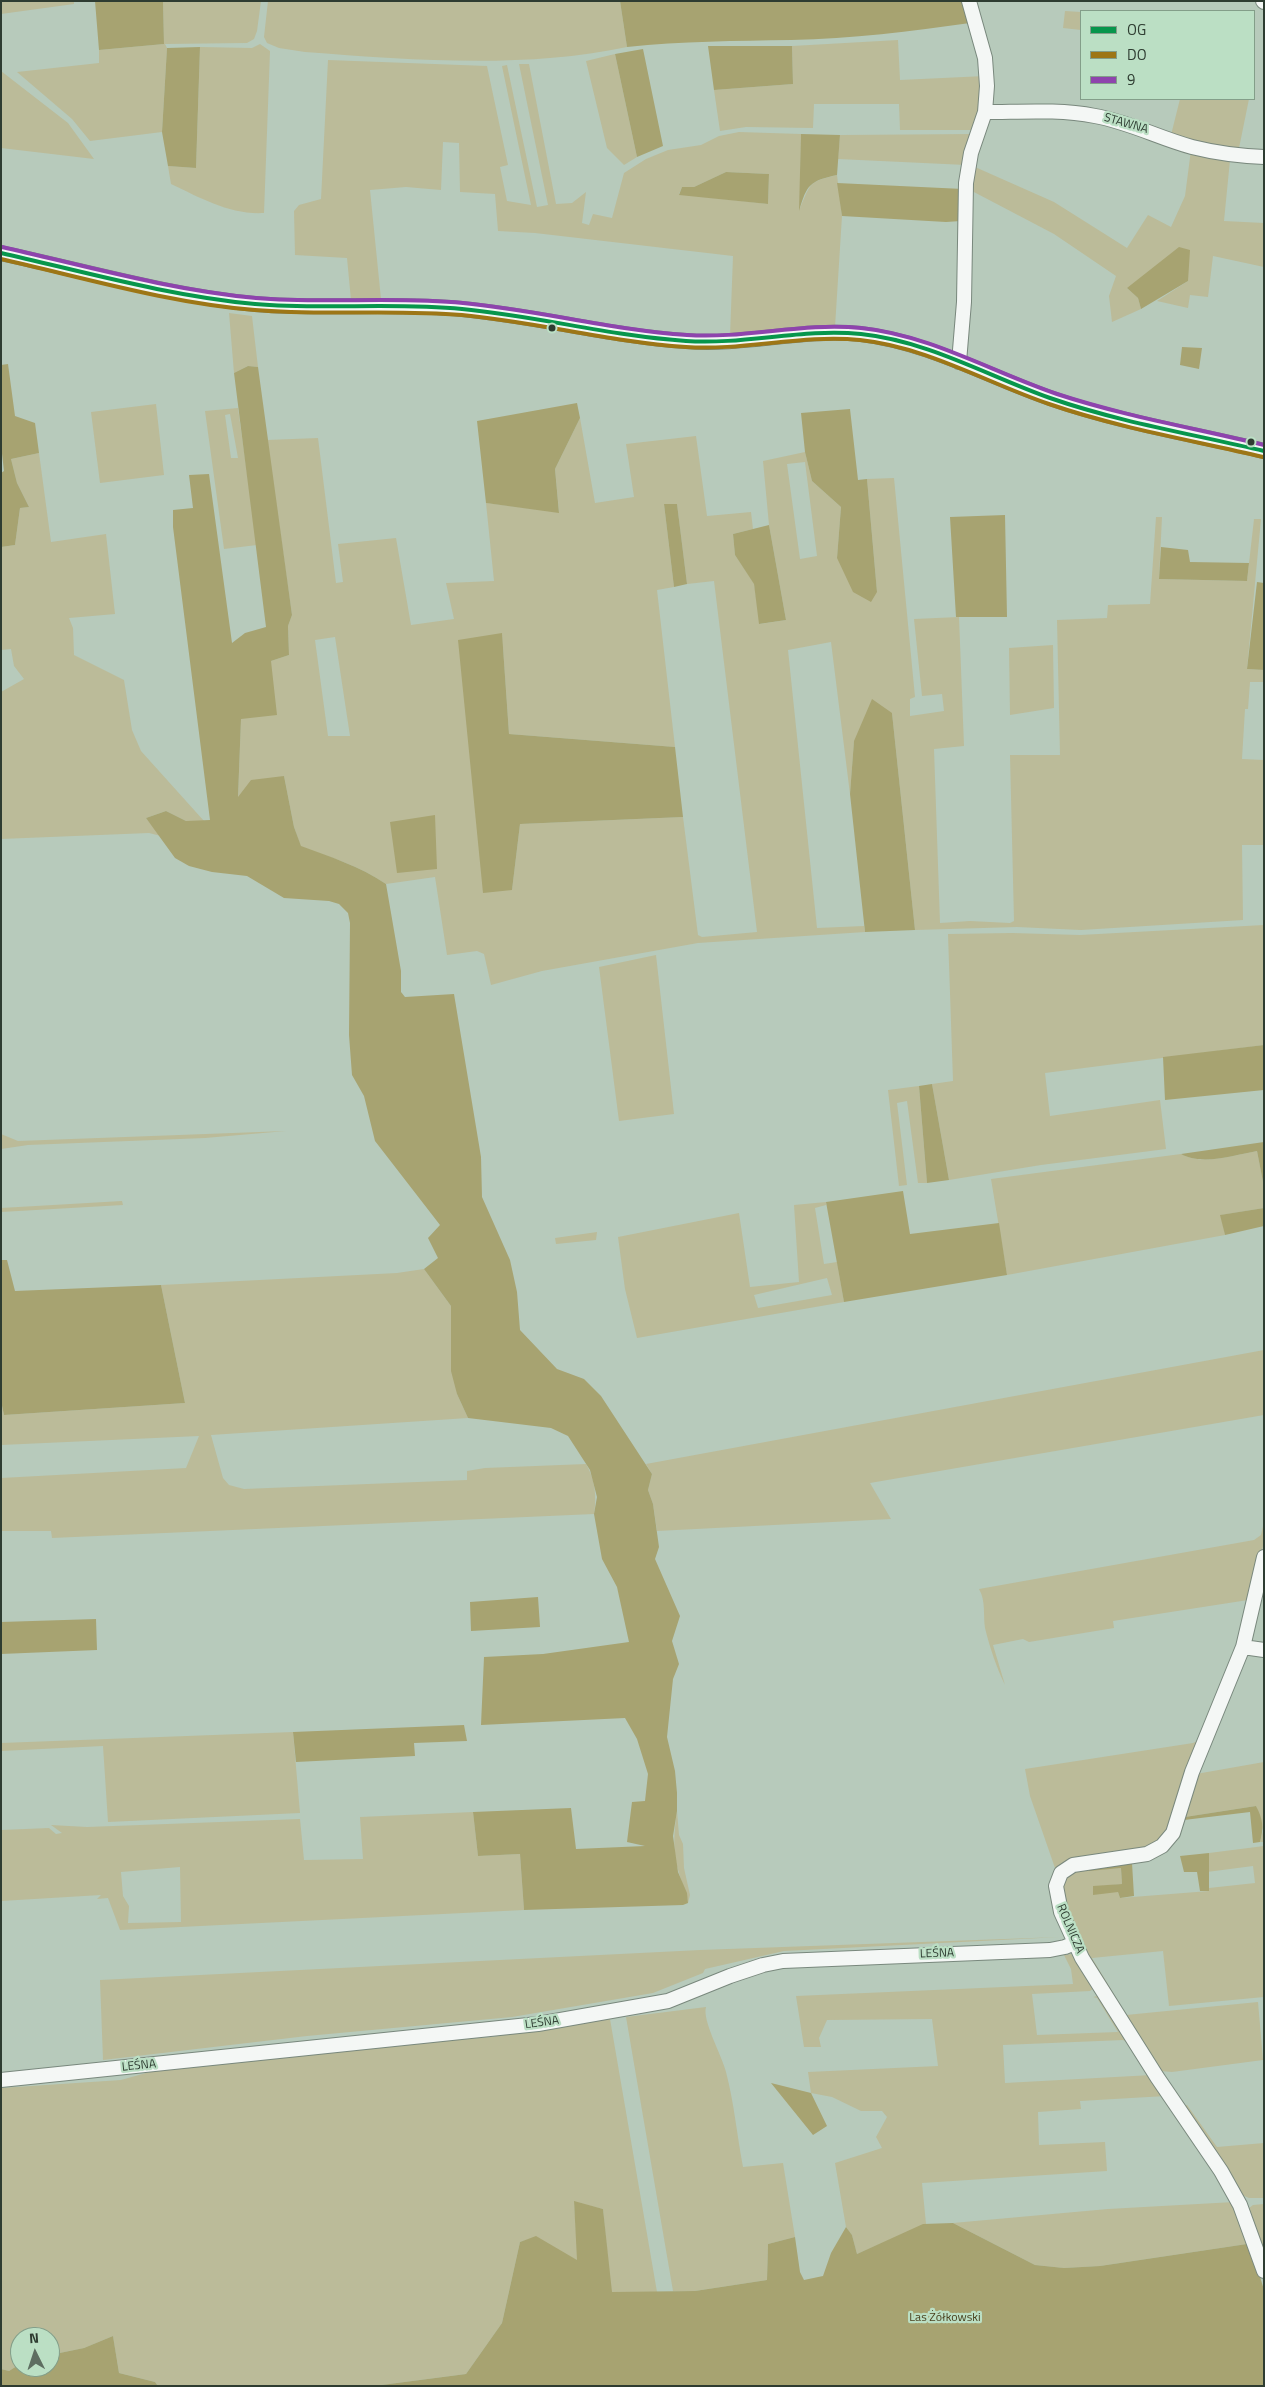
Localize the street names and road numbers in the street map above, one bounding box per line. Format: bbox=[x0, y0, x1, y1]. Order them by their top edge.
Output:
street label: STAWNA bbox=[1102, 111, 1150, 137]
street label: ROLNICZA bbox=[1053, 1902, 1087, 1956]
street label: LEŚNA bbox=[920, 1946, 954, 1962]
street label: LEŚNA bbox=[524, 2013, 560, 2033]
street label: LEŚNA bbox=[121, 2057, 157, 2075]

